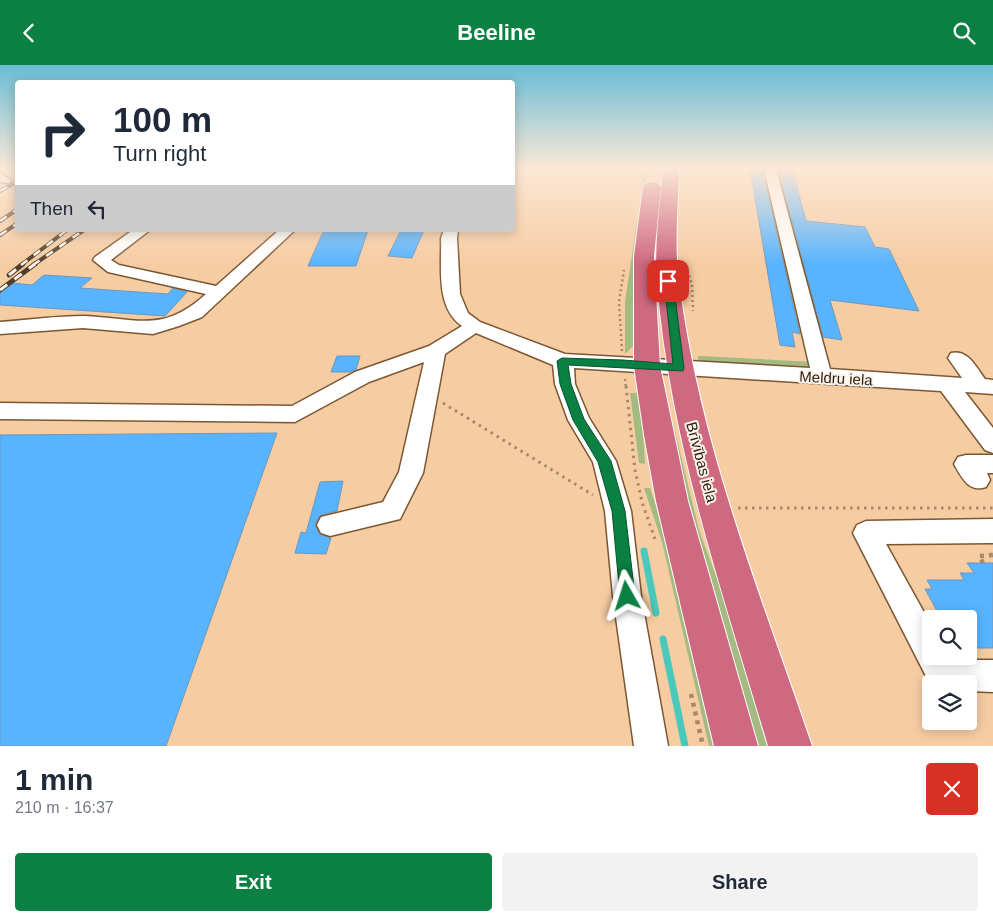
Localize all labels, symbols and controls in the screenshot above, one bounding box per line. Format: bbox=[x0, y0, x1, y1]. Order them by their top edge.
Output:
icon: back bbox=[15, 19, 43, 47]
icon: search bbox=[950, 19, 978, 47]
text: Beeline bbox=[457, 20, 536, 45]
icon: right bbox=[30, 100, 95, 165]
text: 100 m bbox=[113, 100, 212, 139]
text: Turn right bbox=[113, 141, 206, 166]
icon: left bbox=[83, 195, 111, 223]
text: Then bbox=[30, 198, 73, 219]
pin bbox=[647, 260, 689, 302]
icon: arrive bbox=[654, 267, 682, 295]
street label: Meldru iela bbox=[799, 368, 874, 388]
street label: Brīvības iela bbox=[683, 420, 721, 505]
position arrow bbox=[600, 569, 652, 621]
map controls bbox=[922, 610, 977, 730]
button: search bbox=[922, 610, 977, 665]
button: layers bbox=[922, 675, 977, 730]
text: 1 min bbox=[15, 763, 93, 796]
button: close bbox=[926, 763, 978, 815]
text: 210 m · 16:37 bbox=[15, 799, 114, 816]
button: Exit bbox=[15, 853, 492, 911]
button: Share bbox=[502, 853, 978, 911]

